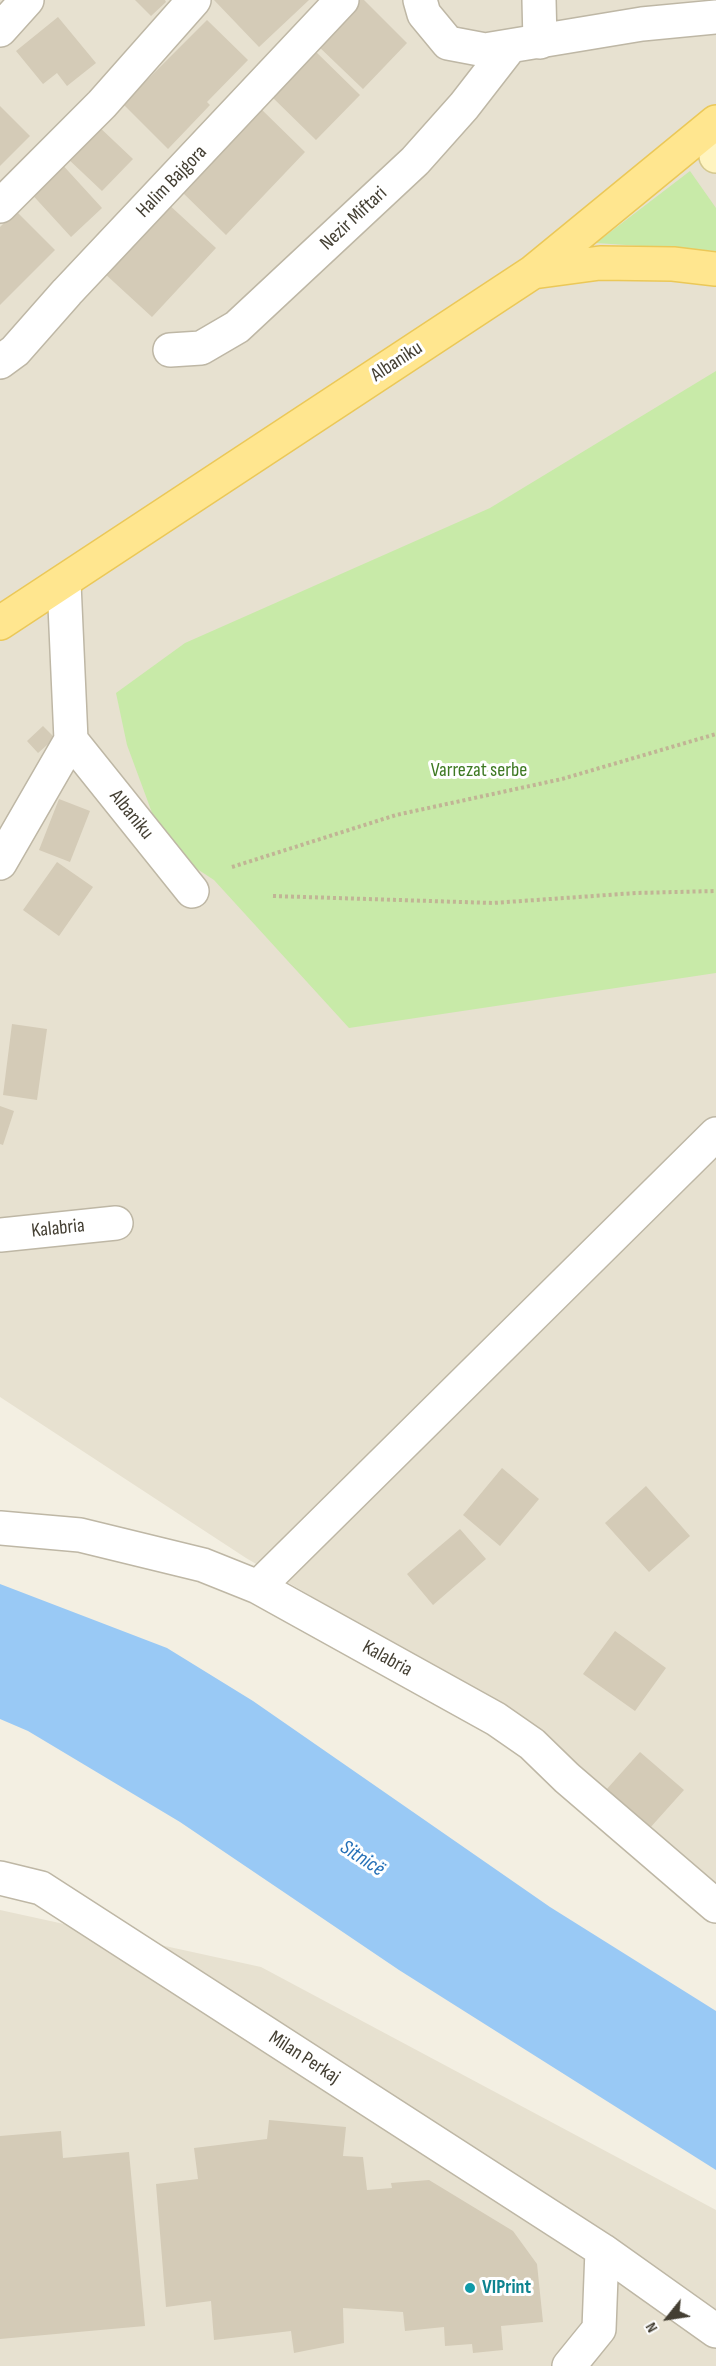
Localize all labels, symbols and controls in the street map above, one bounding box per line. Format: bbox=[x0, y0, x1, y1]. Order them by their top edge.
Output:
street label: Halim Bajgora bbox=[132, 141, 212, 223]
street label: Nezir Miftari bbox=[316, 182, 392, 256]
street label: Albaniku bbox=[367, 336, 427, 388]
park label: Varrezat serbe bbox=[431, 759, 527, 783]
street label: Albaniku bbox=[104, 785, 158, 845]
street label: Kalabria bbox=[30, 1214, 86, 1244]
street label: Kalabria bbox=[358, 1636, 416, 1682]
water label: Sitnicë bbox=[335, 1835, 389, 1883]
street label: Milan Perkaj bbox=[264, 2026, 344, 2090]
place label: VIPrint bbox=[482, 2276, 531, 2300]
marker: VIPrint bbox=[463, 2281, 477, 2295]
north arrow bbox=[638, 2288, 698, 2348]
text: N bbox=[642, 2319, 662, 2336]

